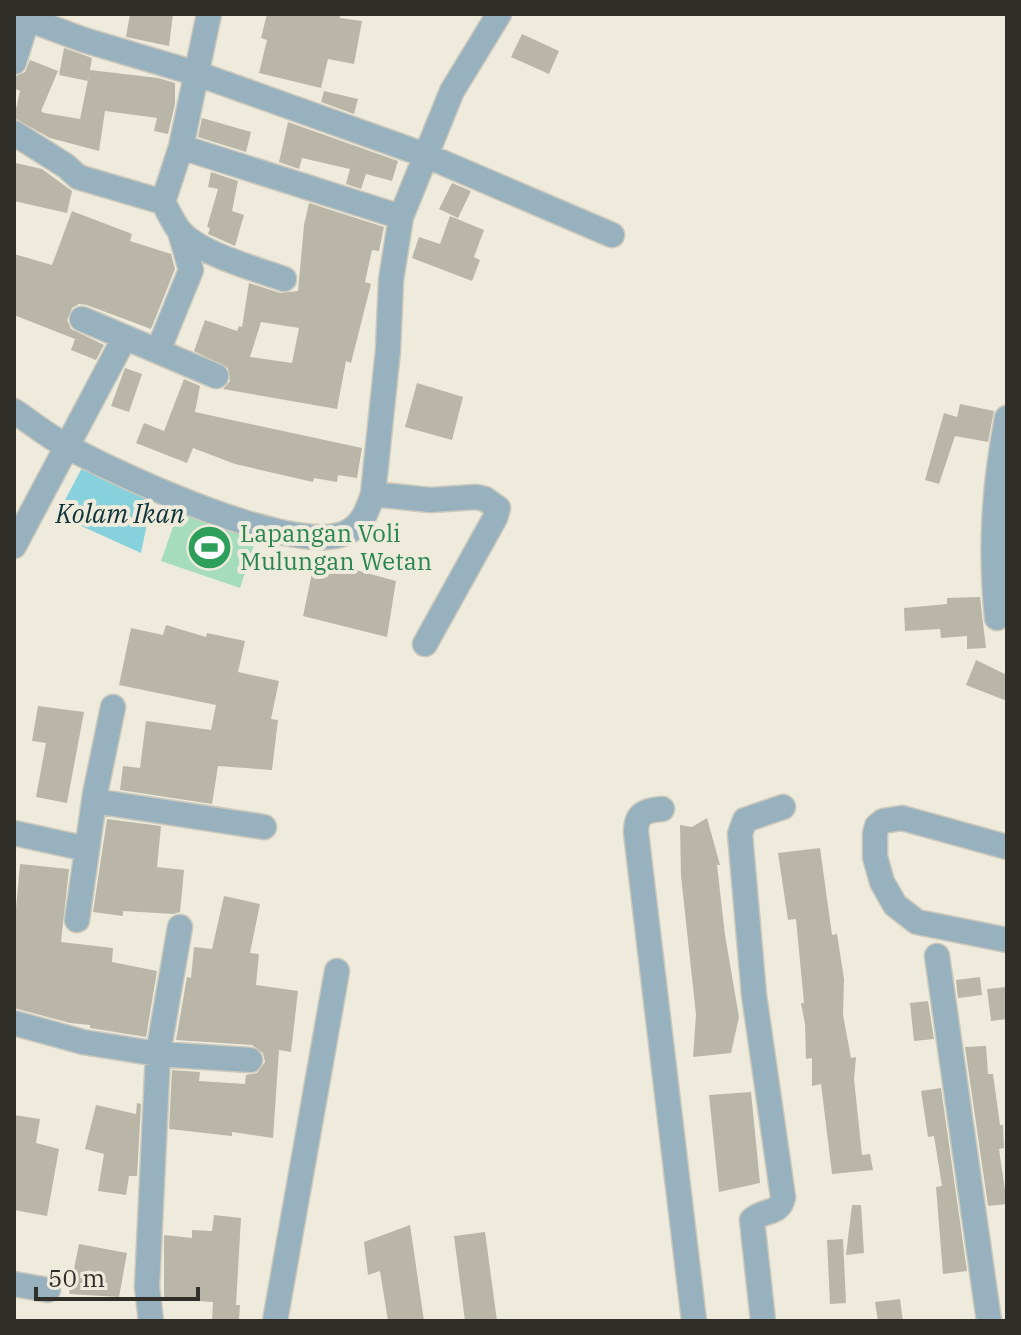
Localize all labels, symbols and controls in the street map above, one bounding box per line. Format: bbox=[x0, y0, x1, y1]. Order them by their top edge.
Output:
water label: Kolam Ikan bbox=[55, 496, 185, 530]
place label: Lapangan Voli Mulungan Wetan bbox=[240, 517, 432, 577]
sports icon: Lapangan Voli Mulungan Wetan bbox=[185, 524, 233, 572]
scale bar bbox=[36, 1251, 198, 1301]
text: 50 m bbox=[48, 1262, 105, 1294]

